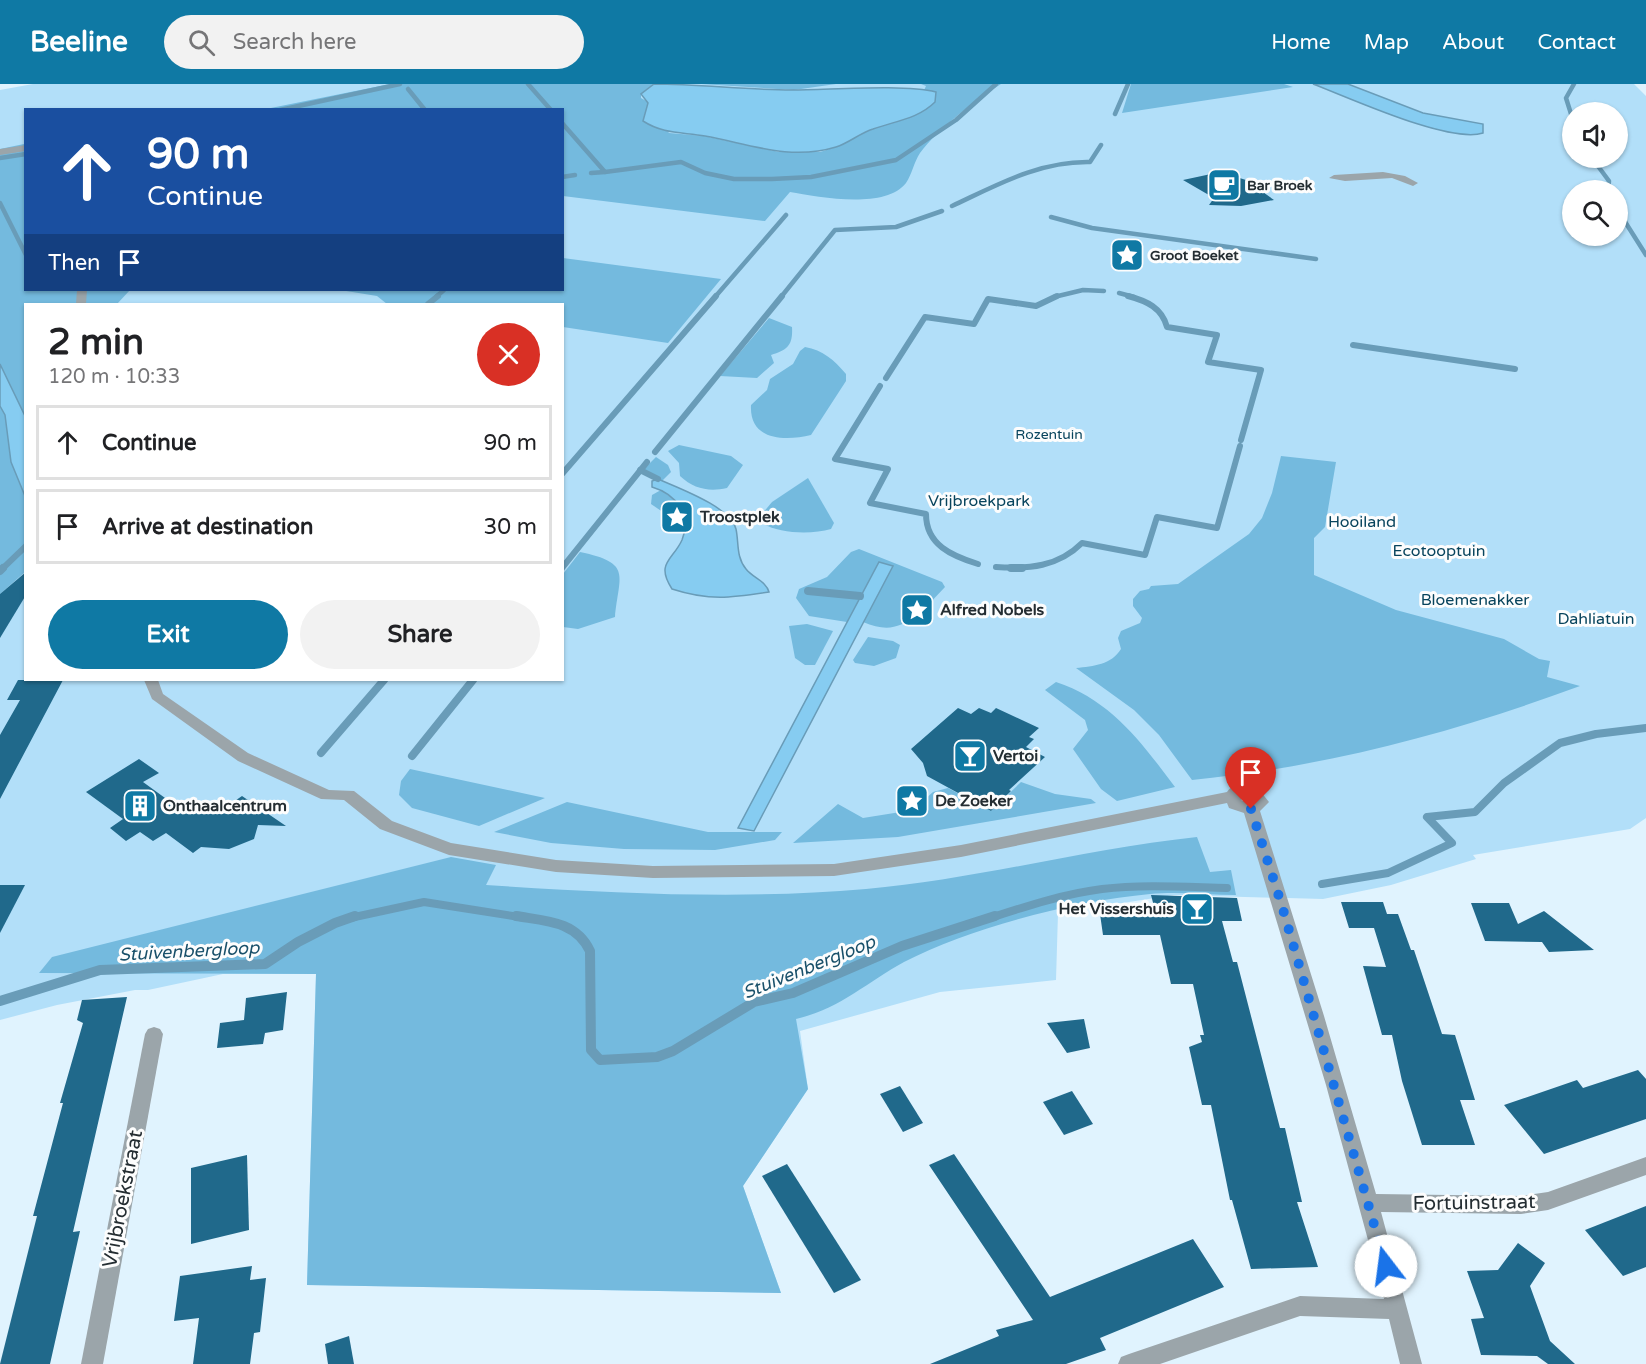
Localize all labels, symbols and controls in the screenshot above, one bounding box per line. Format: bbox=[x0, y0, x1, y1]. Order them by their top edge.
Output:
search box bbox=[164, 15, 584, 69]
text: Beeline bbox=[30, 25, 128, 59]
icon: search bbox=[185, 26, 218, 59]
text: Search here bbox=[233, 29, 357, 55]
text: Home bbox=[1271, 30, 1331, 55]
text: Map bbox=[1364, 30, 1409, 55]
text: About bbox=[1442, 30, 1504, 55]
text: Contact bbox=[1537, 30, 1616, 55]
map controls bbox=[1562, 102, 1628, 246]
button: sound bbox=[1562, 102, 1628, 168]
text: 90 m bbox=[147, 129, 249, 180]
icon: ahead bbox=[48, 132, 126, 210]
cafe icon: Bar Broek bbox=[1206, 167, 1242, 203]
place label: Bar Broek bbox=[1247, 177, 1313, 194]
text: Continue bbox=[147, 180, 263, 213]
button: search bbox=[1562, 180, 1628, 246]
place icon: Groot Boeket bbox=[1109, 237, 1145, 273]
icon: arrive bbox=[113, 246, 146, 279]
place label: Groot Boeket bbox=[1150, 247, 1239, 264]
text: Then bbox=[48, 250, 101, 276]
text: 2 min bbox=[48, 321, 144, 364]
button: close bbox=[477, 323, 540, 386]
text: 120 m · 10:33 bbox=[48, 365, 180, 389]
icon: ahead bbox=[51, 426, 84, 459]
park label: Rozentuin bbox=[1015, 426, 1083, 443]
text: Continue bbox=[102, 430, 197, 456]
text: 90 m bbox=[483, 430, 537, 456]
park label: Vrijbroekpark bbox=[928, 491, 1030, 511]
place icon: Troostplek bbox=[659, 499, 695, 535]
place label: Troostplek bbox=[699, 507, 780, 527]
icon: arrive bbox=[51, 510, 84, 543]
park label: Hooiland bbox=[1328, 512, 1396, 532]
text: Arrive at destination bbox=[102, 514, 313, 540]
text: 30 m bbox=[483, 514, 537, 540]
park label: Ecotooptuin bbox=[1392, 541, 1486, 561]
park label: Bloemenakker bbox=[1421, 590, 1530, 610]
place icon: Alfred Nobels bbox=[899, 592, 935, 628]
button: Exit bbox=[48, 600, 288, 669]
button: Share bbox=[300, 600, 540, 669]
place label: Alfred Nobels bbox=[940, 600, 1045, 620]
park label: Dahliatuin bbox=[1558, 609, 1634, 629]
bar icon: Vertoi bbox=[952, 738, 988, 774]
place label: Vertoi bbox=[993, 746, 1038, 766]
pin bbox=[1225, 747, 1276, 809]
icon: arrive bbox=[1234, 756, 1267, 789]
place icon: De Zoeker bbox=[894, 783, 930, 819]
building icon: Onthaalcentrum bbox=[122, 788, 158, 824]
place label: De Zoeker bbox=[935, 791, 1014, 811]
place label: Onthaalcentrum bbox=[163, 796, 287, 816]
bar icon: Het Vissershuis bbox=[1179, 891, 1215, 927]
place label: Het Vissershuis bbox=[1059, 899, 1174, 919]
water label: Stuivenbergloop bbox=[740, 930, 880, 1004]
water label: Stuivenbergloop bbox=[118, 936, 262, 966]
street label: Vrijbroekstraat bbox=[98, 1128, 148, 1270]
street label: Fortuinstraat bbox=[1412, 1190, 1536, 1216]
position arrow bbox=[1354, 1234, 1418, 1298]

